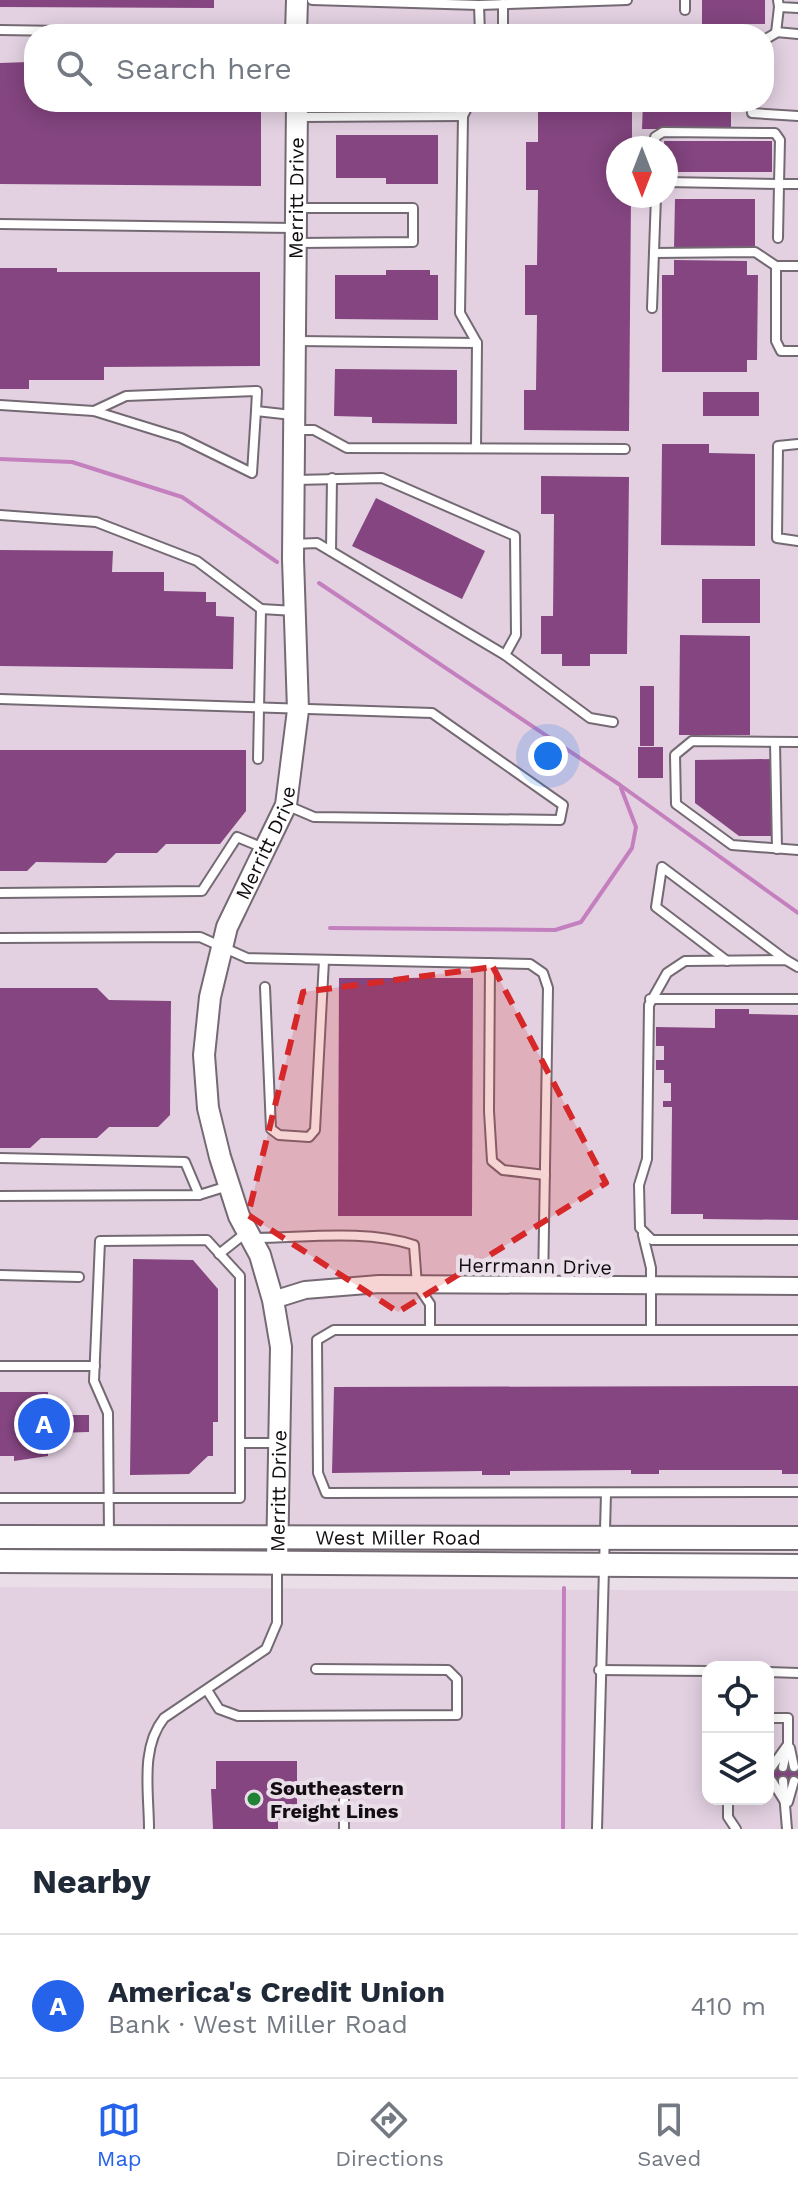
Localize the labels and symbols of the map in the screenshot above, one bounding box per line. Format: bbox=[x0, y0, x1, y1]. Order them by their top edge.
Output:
north arrow bbox=[606, 136, 678, 208]
street label: Merritt Drive bbox=[284, 137, 309, 259]
your location bbox=[528, 736, 568, 776]
street label: Merritt Drive bbox=[230, 785, 300, 903]
street label: Herrmann Drive bbox=[458, 1253, 612, 1279]
pin: A bbox=[18, 1394, 70, 1454]
street label: Merritt Drive bbox=[265, 1430, 291, 1552]
street label: West Miller Road bbox=[315, 1525, 481, 1550]
place label: Southeastern Freight Lines bbox=[270, 1776, 404, 1823]
marker: Southeastern Freight Lines bbox=[245, 1790, 263, 1808]

